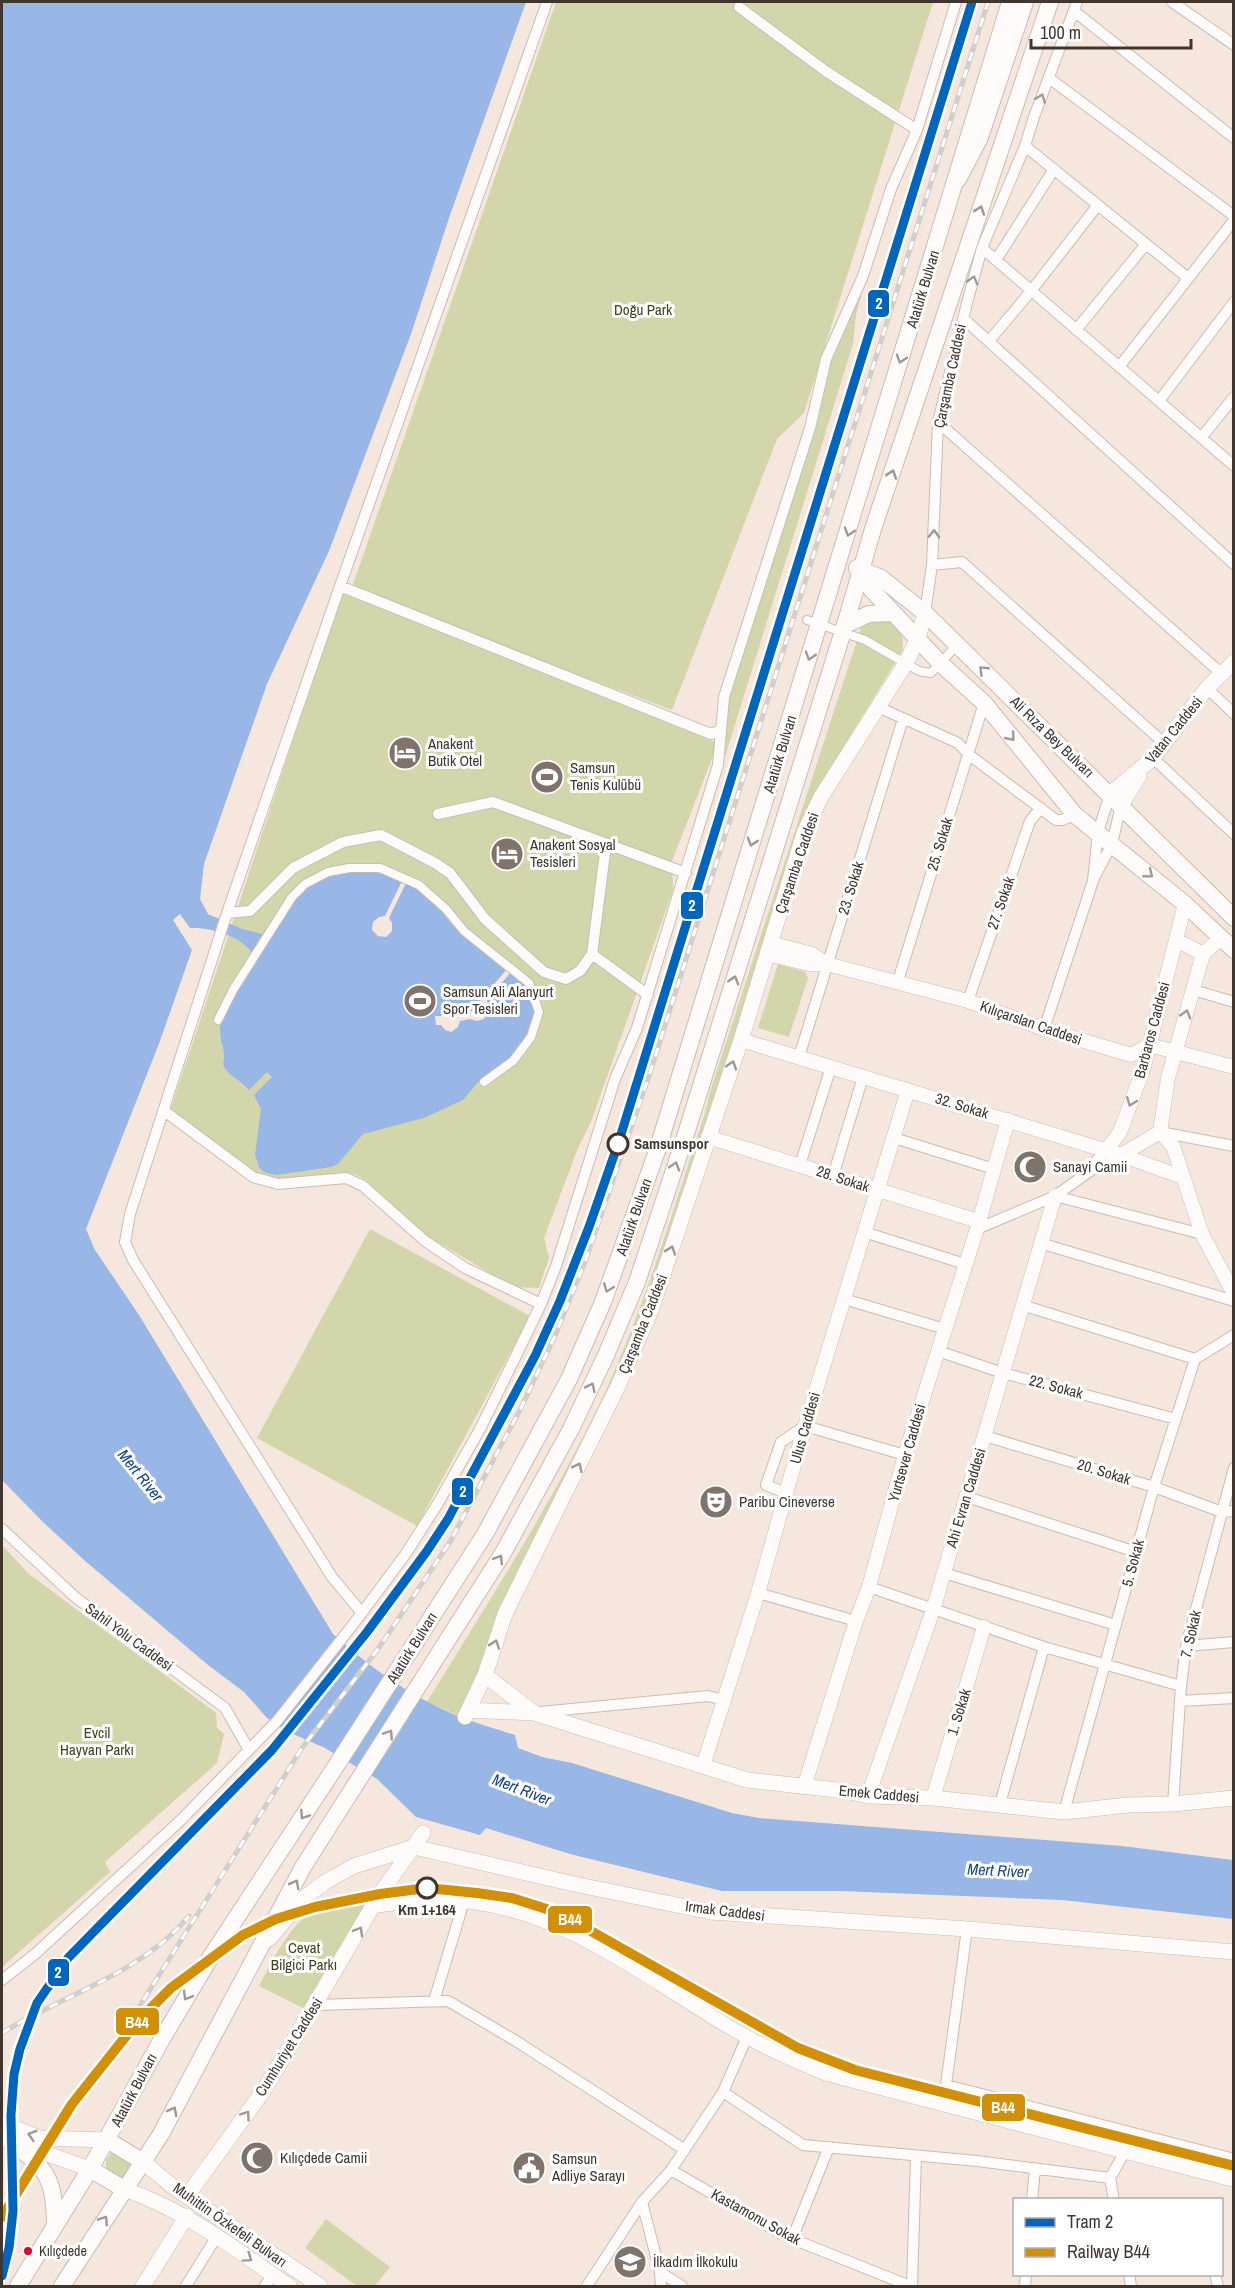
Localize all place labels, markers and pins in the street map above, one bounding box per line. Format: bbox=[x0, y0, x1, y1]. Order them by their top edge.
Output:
place label: Anakent Butik Otel bbox=[427, 733, 482, 771]
hotel icon: Anakent Butik Otel bbox=[387, 735, 423, 771]
place label: Samsun Tenis Kulübü bbox=[570, 757, 641, 795]
sports icon: Samsun Tenis Kulübü bbox=[529, 759, 565, 795]
place label: Anakent Sosyal Tesisleri bbox=[529, 834, 615, 872]
hotel icon: Anakent Sosyal Tesisleri bbox=[489, 836, 525, 872]
place label: Samsun Ali Alanyurt Spor Tesisleri bbox=[443, 981, 554, 1019]
sports icon: Samsun Ali Alanyurt Spor Tesisleri bbox=[402, 983, 438, 1019]
marker: Samsunspor bbox=[607, 1133, 629, 1155]
place label: Samsunspor bbox=[634, 1133, 709, 1154]
mosque icon: Sanayi Camii bbox=[1012, 1149, 1048, 1185]
place label: Sanayi Camii bbox=[1053, 1156, 1128, 1177]
theatre icon: Paribu Cineverse bbox=[698, 1484, 734, 1520]
place label: Paribu Cineverse bbox=[739, 1491, 835, 1512]
marker: Km 1+164 bbox=[416, 1877, 438, 1899]
place label: Km 1+164 bbox=[398, 1899, 456, 1920]
mosque icon: Kılıçdede Camii bbox=[239, 2140, 275, 2176]
place label: Kılıçdede Camii bbox=[280, 2147, 368, 2168]
place label: Samsun Adliye Sarayı bbox=[551, 2148, 625, 2186]
public building icon: Samsun Adliye Sarayı bbox=[511, 2150, 547, 2186]
place label: Kılıçdede bbox=[39, 2242, 87, 2260]
school or university icon: İlkadım İlkokulu bbox=[612, 2244, 648, 2280]
marker: Kılıçdede bbox=[22, 2245, 34, 2257]
place label: İlkadım İlkokulu bbox=[653, 2251, 738, 2272]

